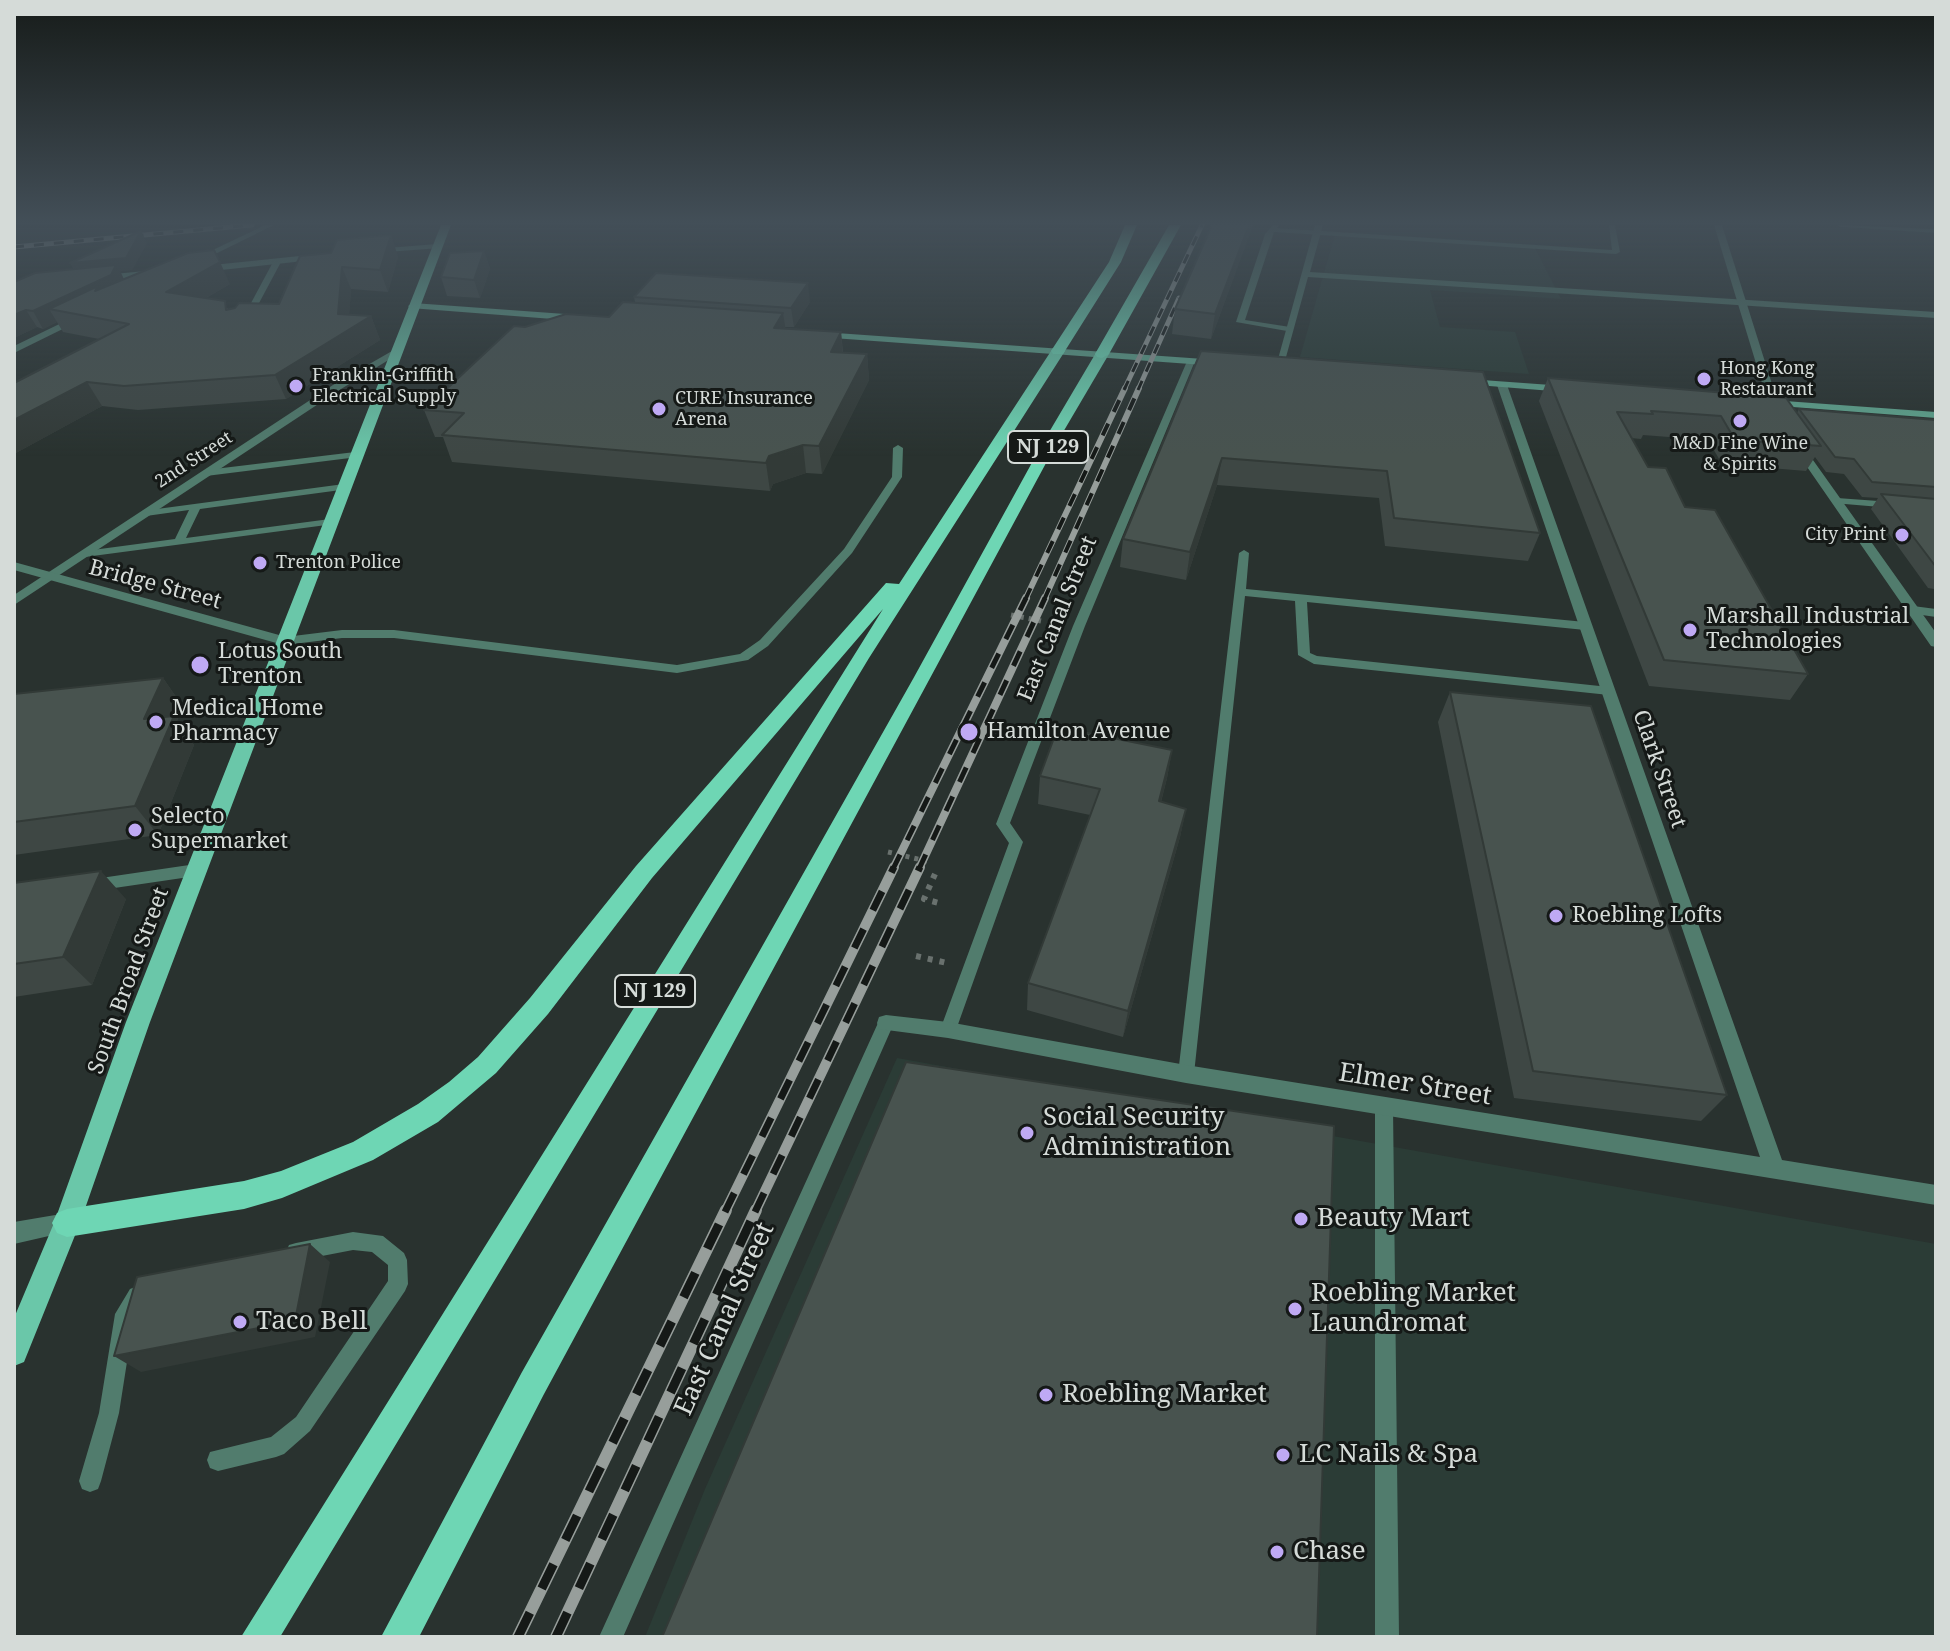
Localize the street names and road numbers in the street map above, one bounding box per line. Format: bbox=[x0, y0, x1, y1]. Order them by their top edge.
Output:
street label: 2nd Street bbox=[151, 427, 237, 493]
road number: NJ 129 bbox=[1008, 431, 1088, 463]
street label: East Canal Street bbox=[1013, 533, 1103, 705]
street label: Bridge Street bbox=[86, 555, 224, 615]
street label: Clark Street bbox=[1626, 707, 1692, 831]
street label: South Broad Street bbox=[83, 884, 175, 1078]
road number: NJ 129 bbox=[615, 975, 695, 1007]
street label: Elmer Street bbox=[1336, 1058, 1494, 1112]
street label: East Canal Street bbox=[668, 1218, 782, 1420]

